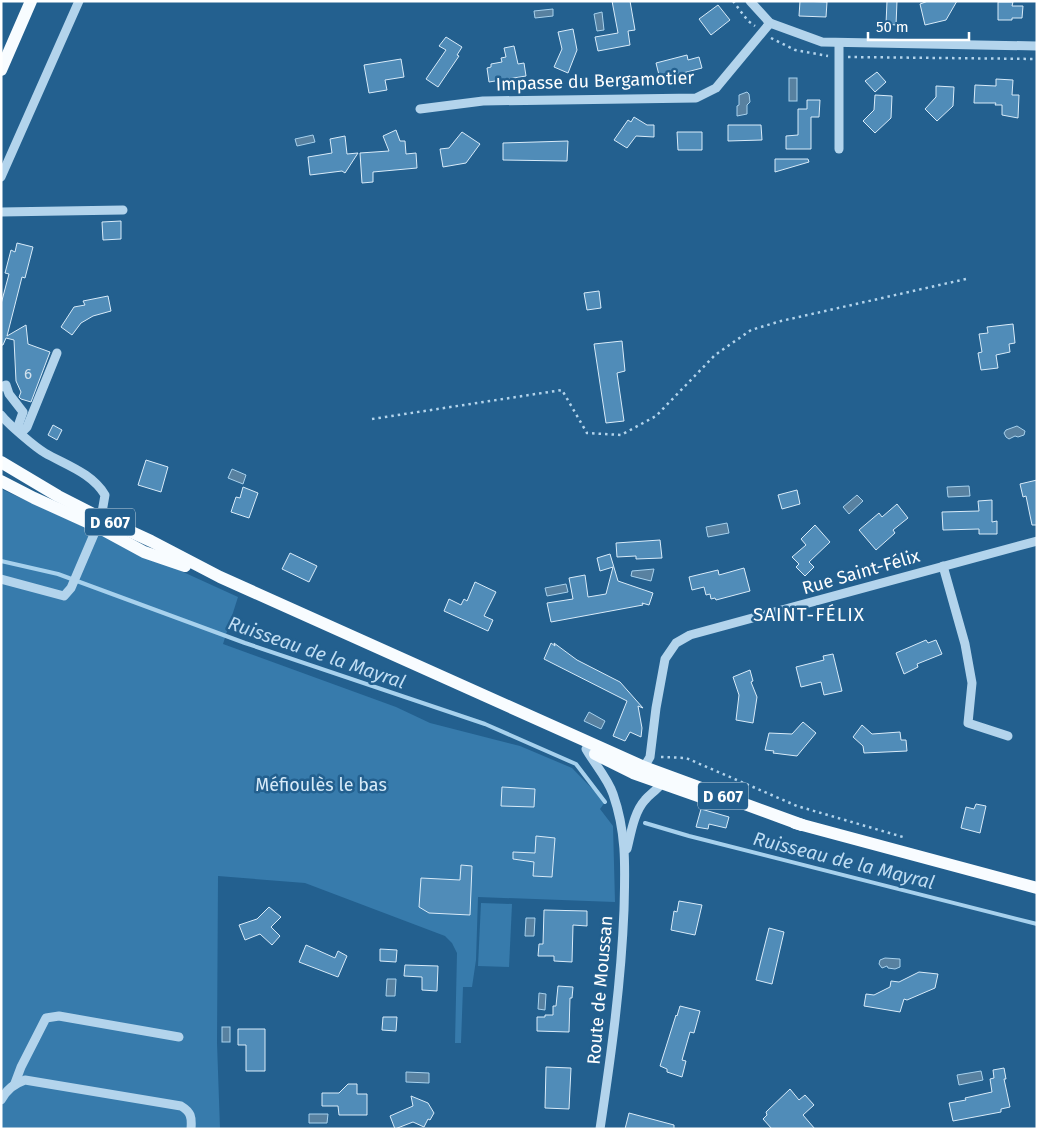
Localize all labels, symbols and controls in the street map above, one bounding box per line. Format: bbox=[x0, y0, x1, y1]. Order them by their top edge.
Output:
scale bar bbox=[868, 10, 969, 42]
text: 50 m bbox=[876, 18, 909, 36]
street label: Impasse du Bergamotier bbox=[495, 67, 695, 95]
house number: 6 bbox=[24, 365, 32, 383]
road number: D 607 bbox=[85, 508, 135, 536]
street label: Rue Saint-Félix bbox=[800, 545, 923, 599]
district label: SAINT-FÉLIX bbox=[753, 603, 865, 626]
water label: Ruisseau de la Mayral bbox=[225, 611, 408, 694]
park label: Méfioulès le bas bbox=[255, 774, 387, 796]
road number: D 607 bbox=[698, 782, 748, 809]
water label: Ruisseau de la Mayral bbox=[751, 827, 937, 894]
street label: Route de Moussan bbox=[583, 915, 617, 1065]

